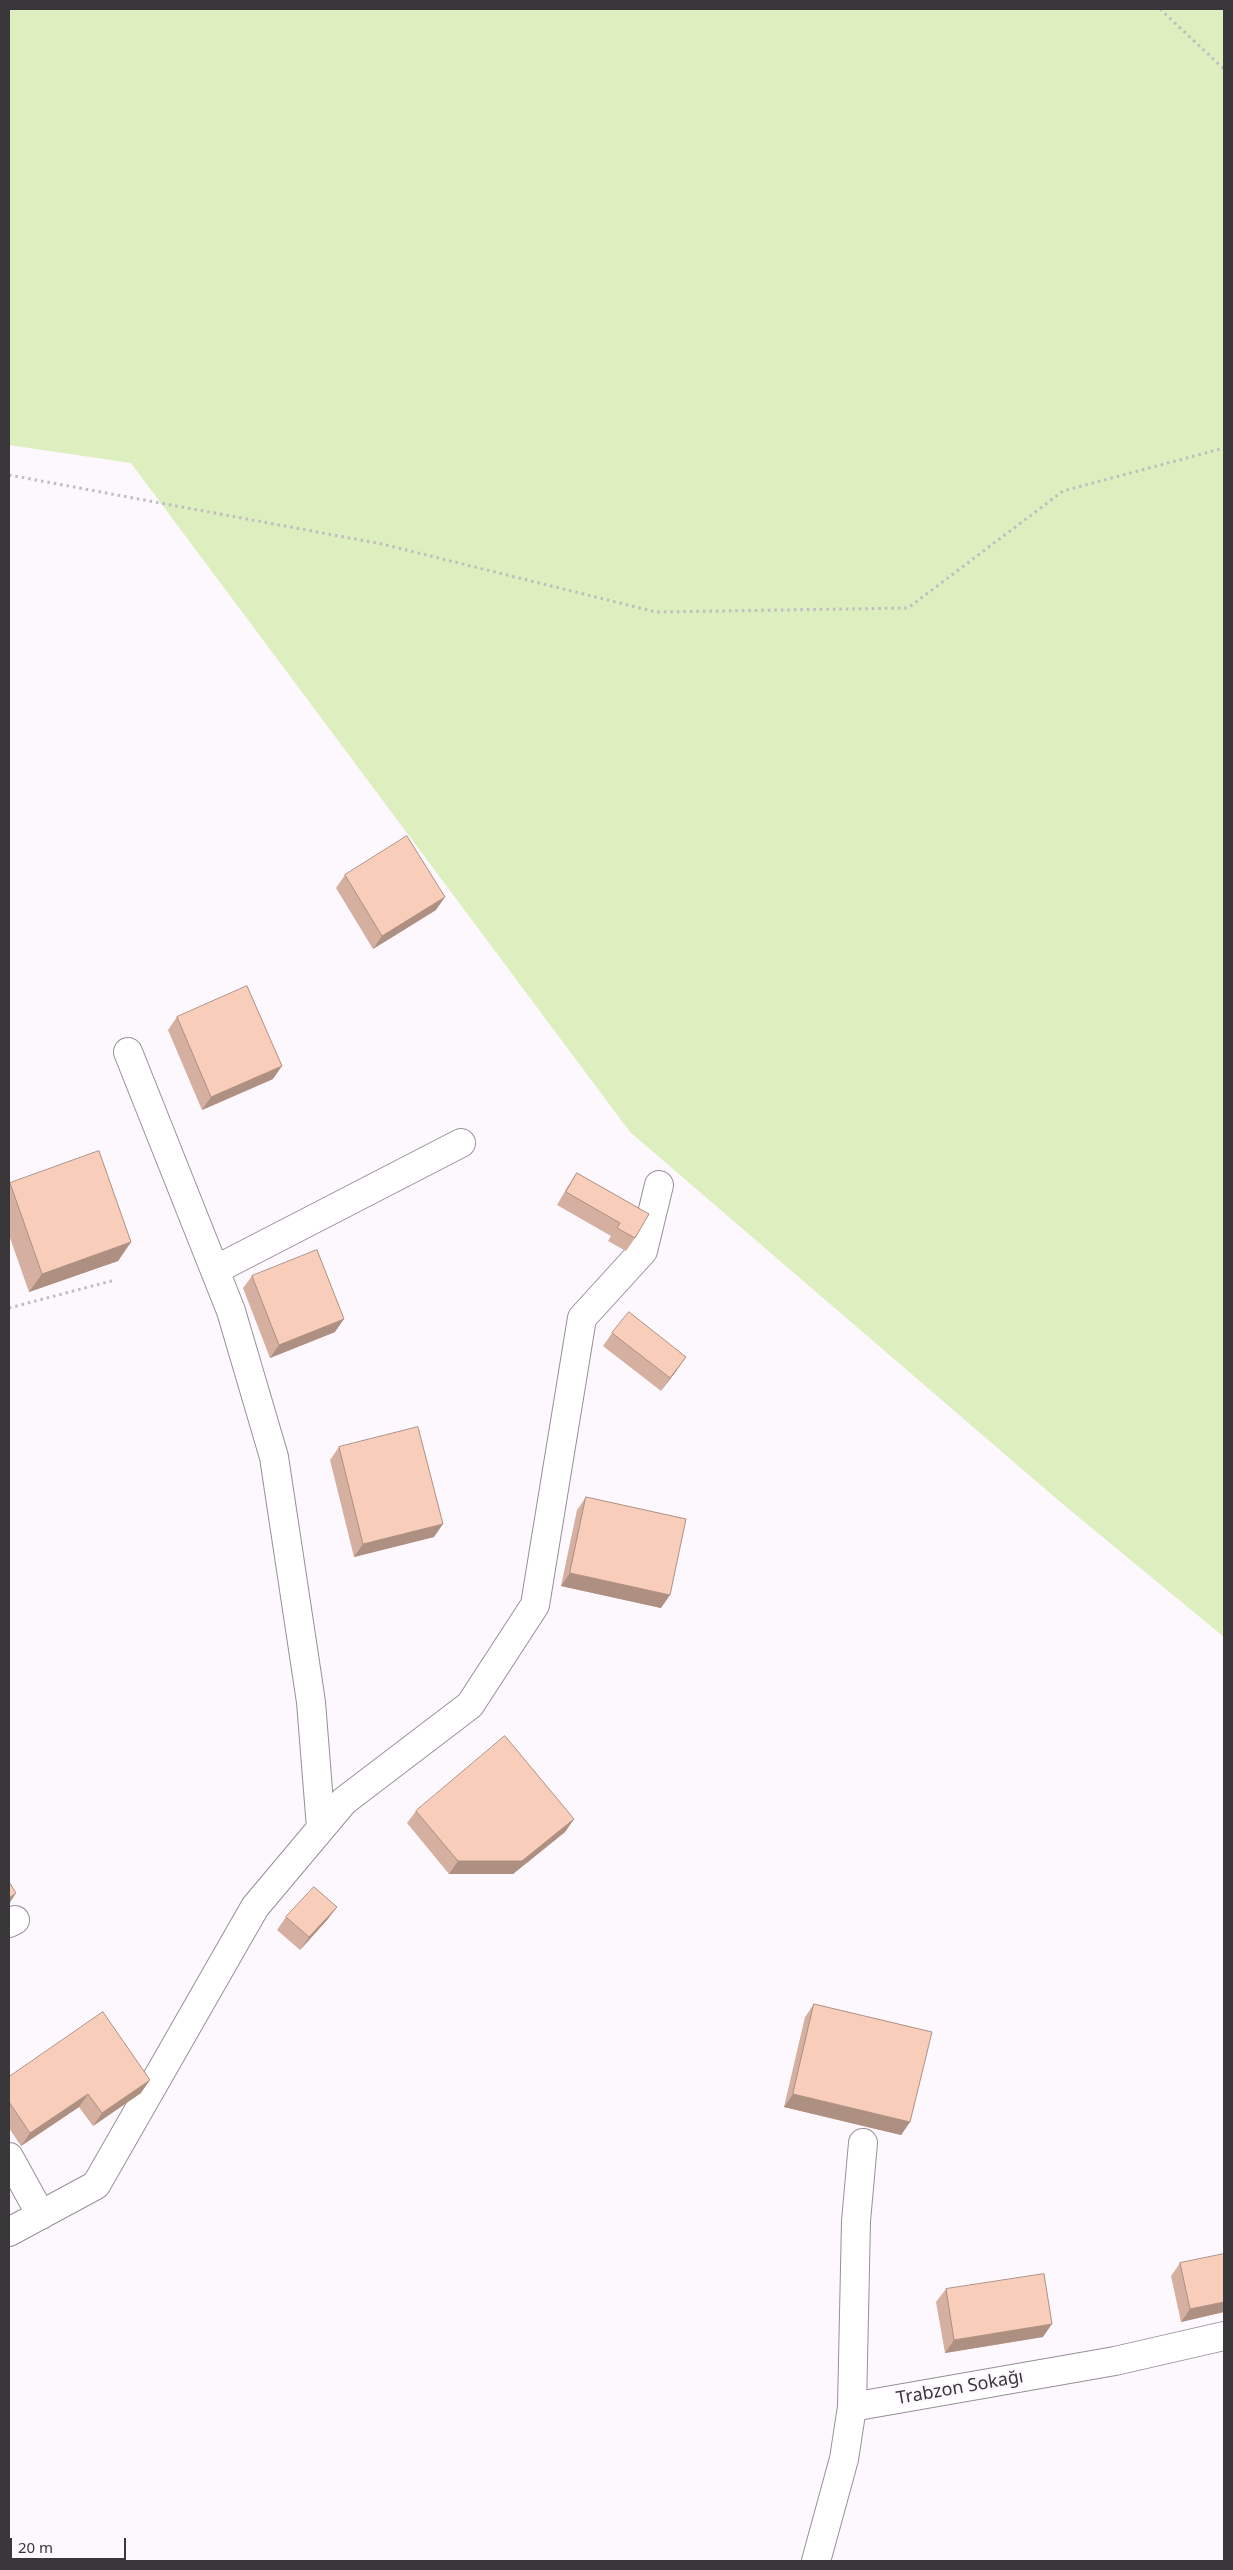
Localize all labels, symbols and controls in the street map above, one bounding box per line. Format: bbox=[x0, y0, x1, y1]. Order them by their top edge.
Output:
street label: Trabzon Sokağı bbox=[895, 2366, 1025, 2410]
scale bar bbox=[12, 2528, 129, 2560]
text: 20 m bbox=[18, 2537, 53, 2557]

